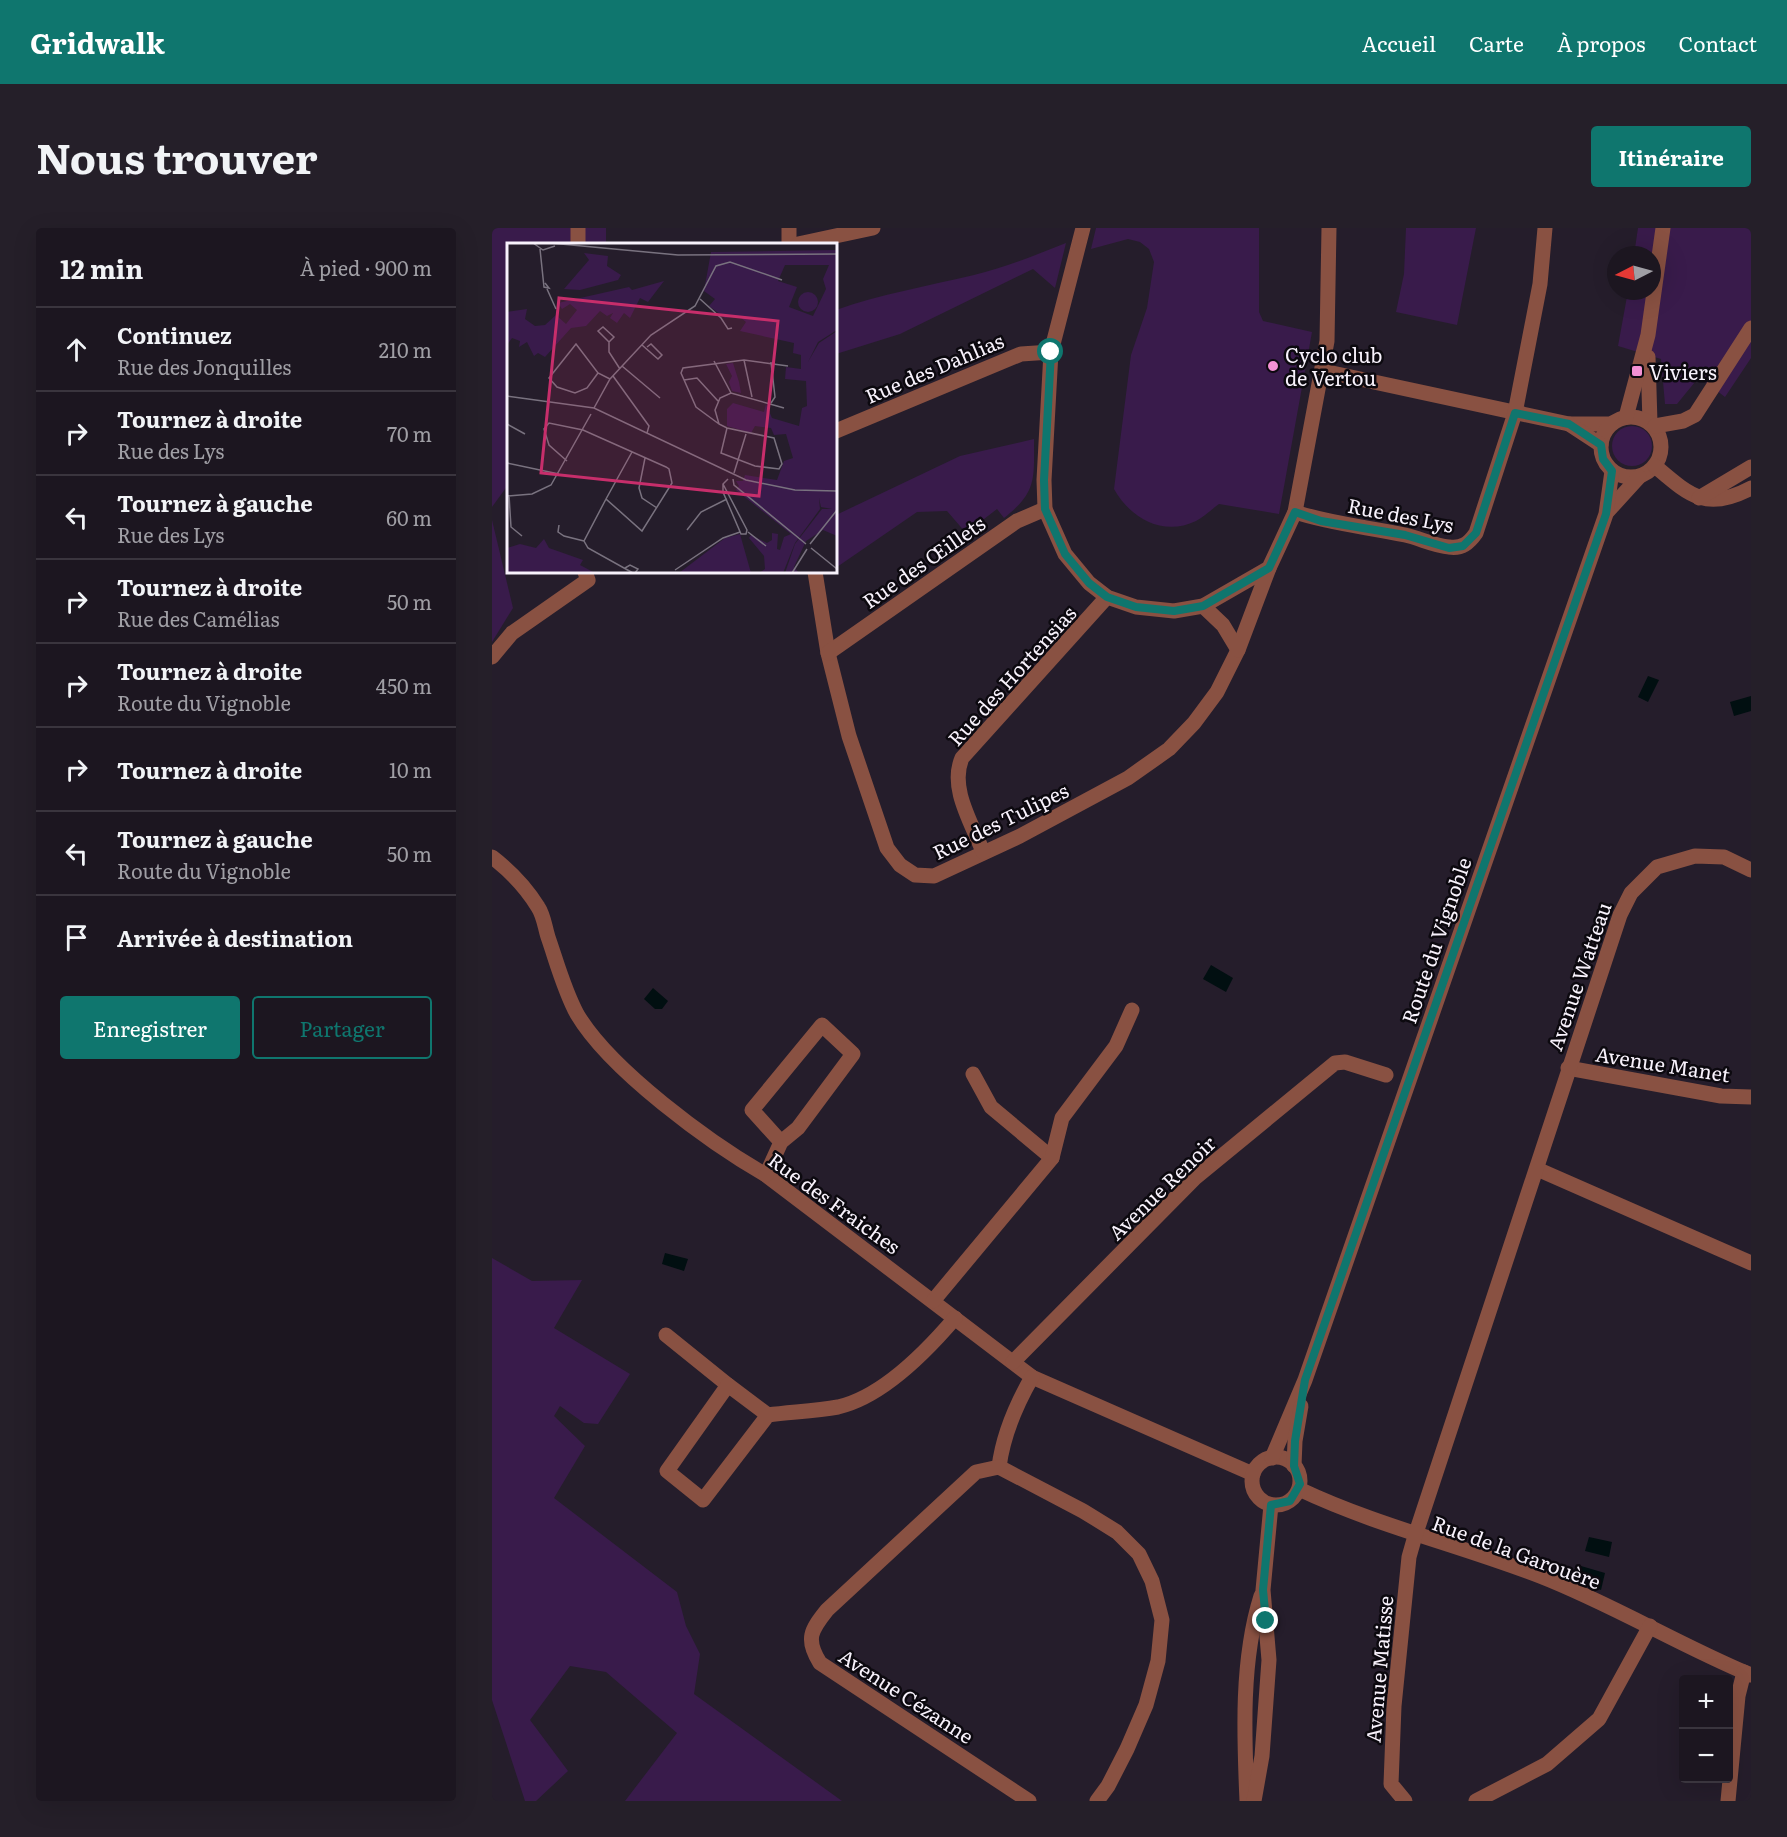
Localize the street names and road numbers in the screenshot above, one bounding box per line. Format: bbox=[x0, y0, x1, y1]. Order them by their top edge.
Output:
street label: Rue des Dahlias bbox=[860, 324, 1008, 410]
street label: Rue des Lys bbox=[1345, 489, 1457, 539]
street label: Rue des Œillets bbox=[855, 507, 991, 615]
street label: Rue des Hortensias bbox=[940, 598, 1082, 752]
street label: Rue des Tulipes bbox=[927, 774, 1073, 866]
street label: Route du Vignoble bbox=[1393, 853, 1477, 1027]
street label: Avenue Watteau bbox=[1539, 897, 1618, 1054]
street label: Avenue Manet bbox=[1594, 1038, 1732, 1088]
street label: Avenue Renoir bbox=[1100, 1127, 1222, 1246]
street label: Rue des Fraiches bbox=[763, 1144, 907, 1260]
street label: Rue de la Garouère bbox=[1428, 1507, 1606, 1595]
street label: Avenue Matisse bbox=[1357, 1594, 1399, 1744]
street label: Avenue Cézanne bbox=[834, 1640, 980, 1750]

